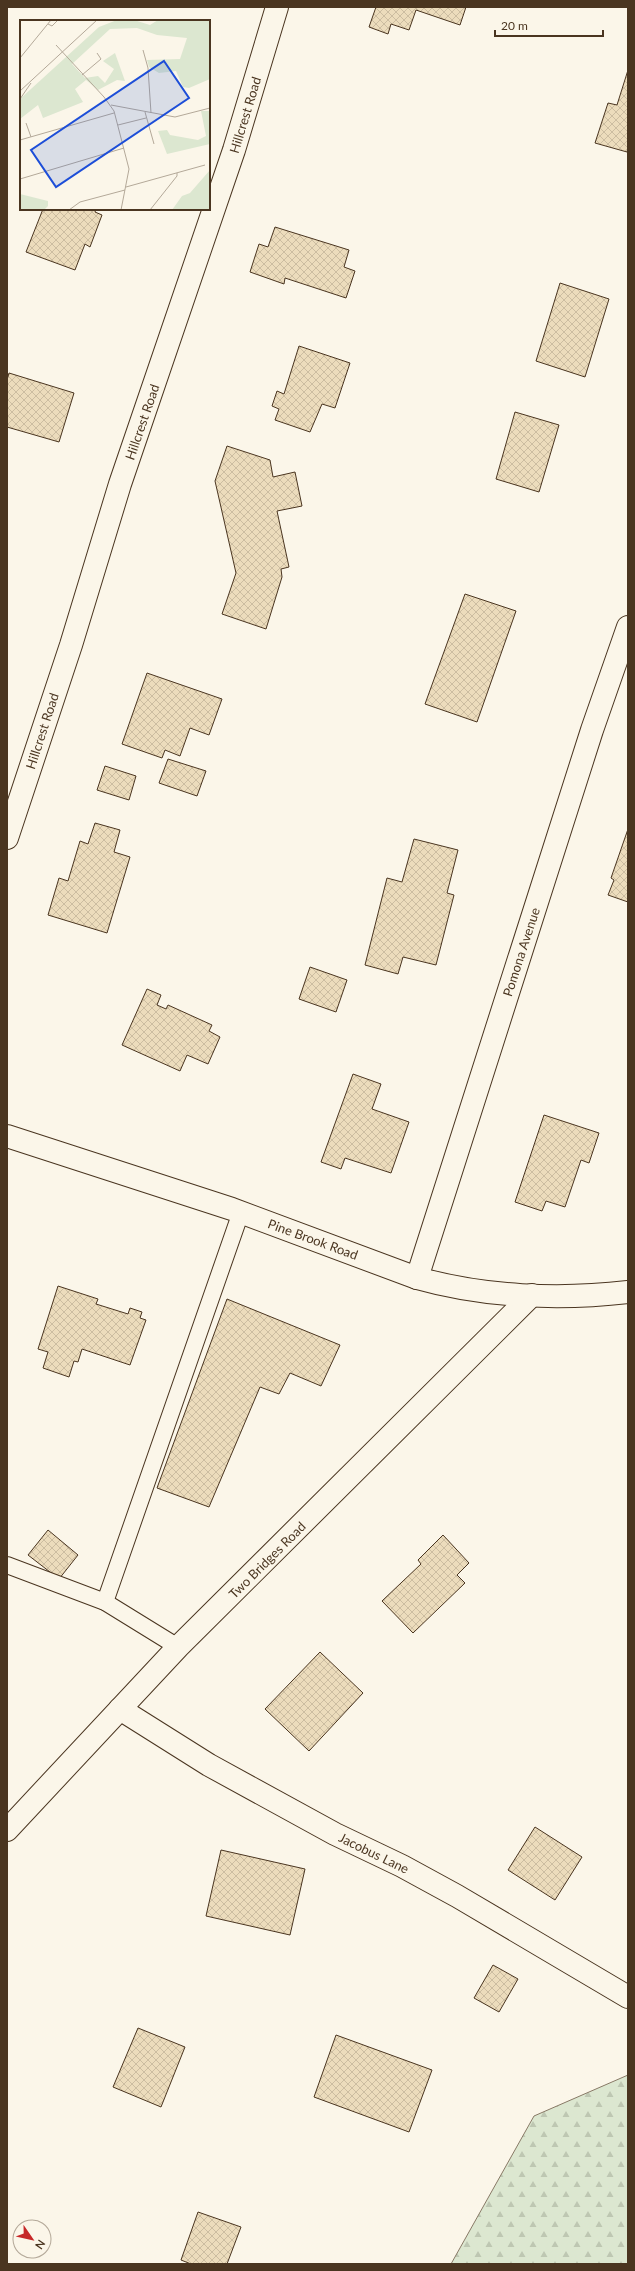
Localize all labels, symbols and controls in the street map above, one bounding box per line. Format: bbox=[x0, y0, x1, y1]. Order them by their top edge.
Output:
scale bar bbox=[495, 12, 603, 38]
text: 20 m bbox=[501, 18, 528, 33]
inset map bbox=[20, 20, 210, 210]
street label: Hillcrest Road bbox=[226, 75, 264, 155]
street label: Hillcrest Road bbox=[122, 382, 162, 462]
street label: Hillcrest Road bbox=[22, 691, 62, 771]
street label: Pomona Avenue bbox=[499, 905, 543, 998]
street label: Pine Brook Road bbox=[266, 1215, 360, 1263]
street label: Two Bridges Road bbox=[225, 1518, 309, 1602]
street label: Jacobus Lane bbox=[336, 1829, 412, 1877]
north arrow bbox=[12, 2219, 52, 2259]
text: N bbox=[33, 2238, 48, 2252]

